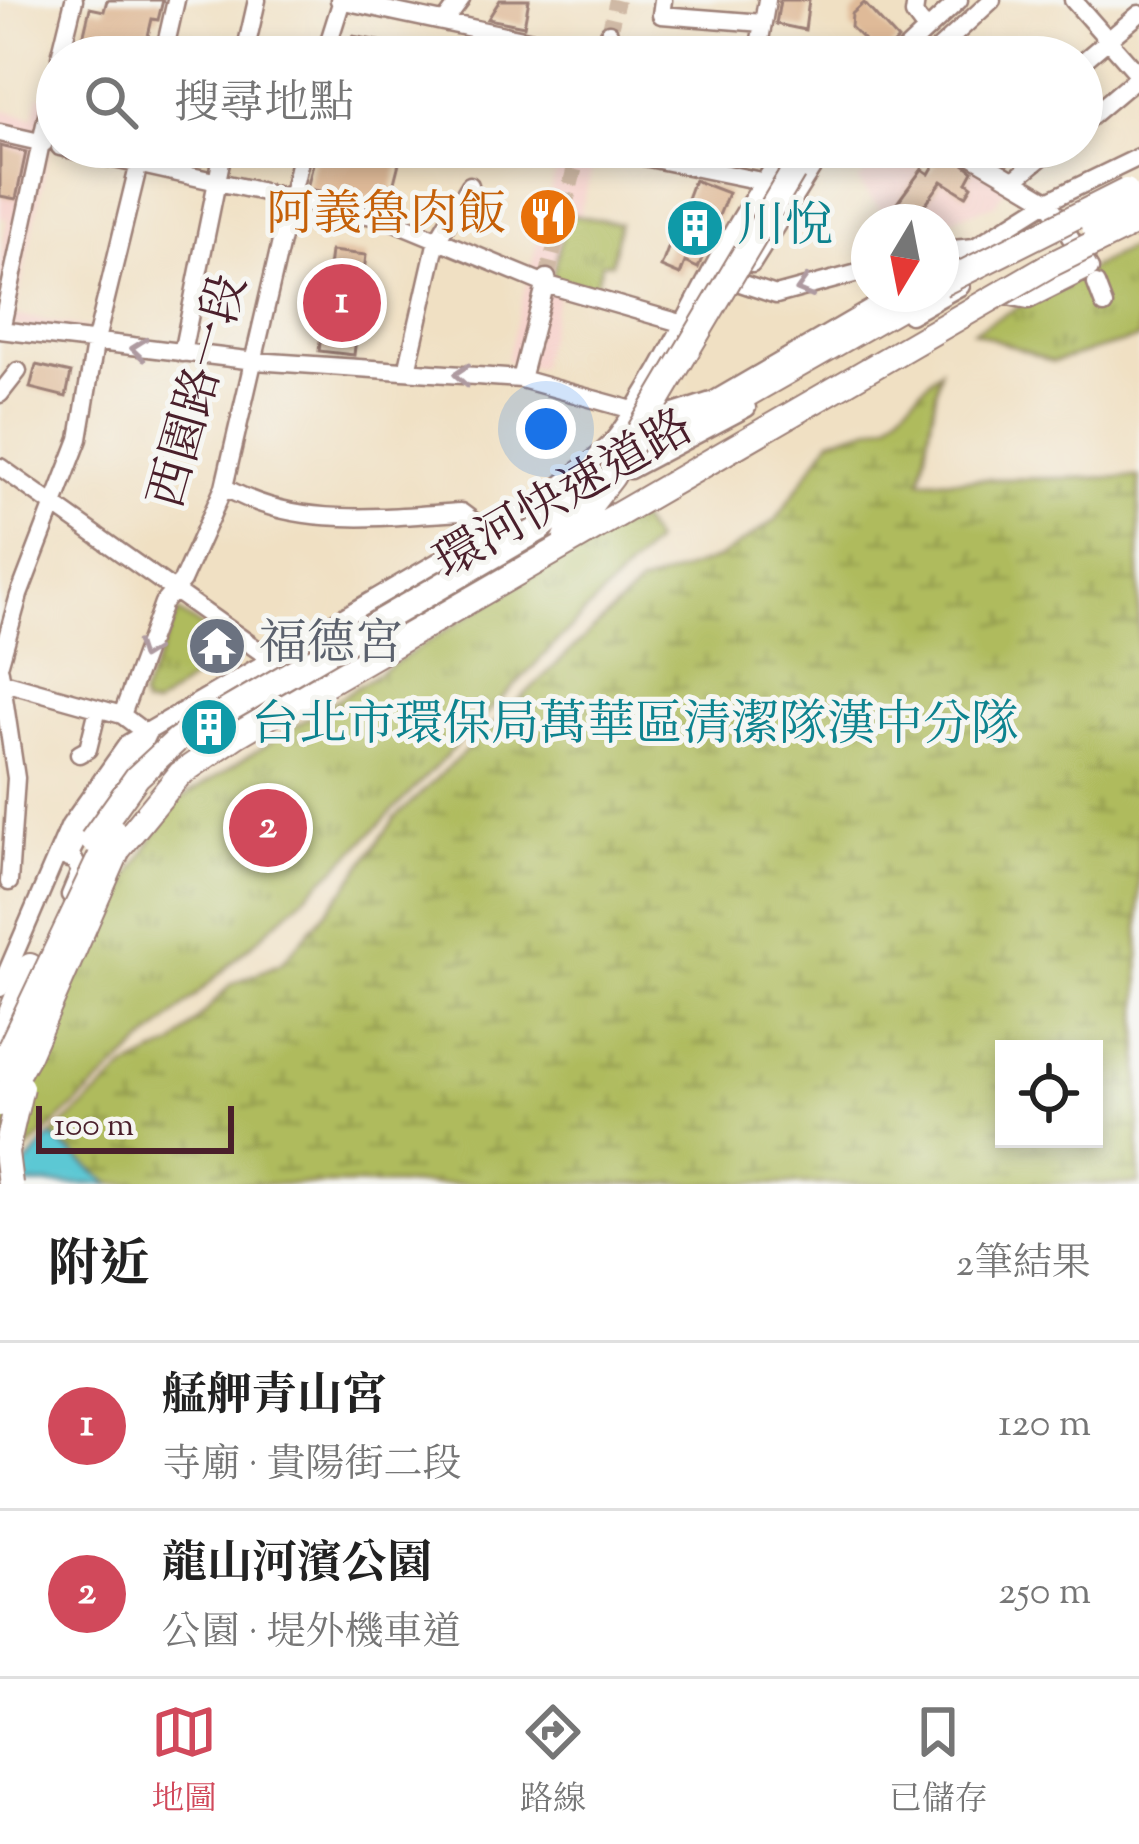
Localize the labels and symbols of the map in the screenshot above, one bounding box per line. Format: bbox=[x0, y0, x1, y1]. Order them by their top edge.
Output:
place label: 阿義魯肉飯 bbox=[266, 183, 506, 252]
restaurant icon: 阿義魯肉飯 bbox=[517, 186, 579, 248]
place label: 川悅 bbox=[737, 194, 833, 263]
building icon: 川悅 bbox=[664, 197, 726, 259]
north arrow bbox=[851, 204, 959, 312]
pin: 1 bbox=[303, 258, 381, 348]
street label: 西園路一段 bbox=[135, 267, 267, 517]
one-way arrow bbox=[794, 273, 815, 298]
one-way arrow bbox=[129, 337, 148, 362]
one-way arrow bbox=[452, 362, 471, 388]
street label: 環河快速道路 bbox=[423, 395, 707, 599]
your location bbox=[516, 399, 576, 459]
place label: 福德宮 bbox=[259, 612, 403, 681]
temple icon: 福德宮 bbox=[186, 615, 248, 677]
one-way arrow bbox=[135, 639, 159, 660]
place label: 台北市環保局萬華區清潔隊漢中分隊 bbox=[251, 693, 1019, 762]
building icon: 台北市環保局萬華區清潔隊漢中分隊 bbox=[178, 696, 240, 758]
pin: 2 bbox=[229, 783, 307, 873]
scale bar bbox=[36, 1100, 234, 1153]

